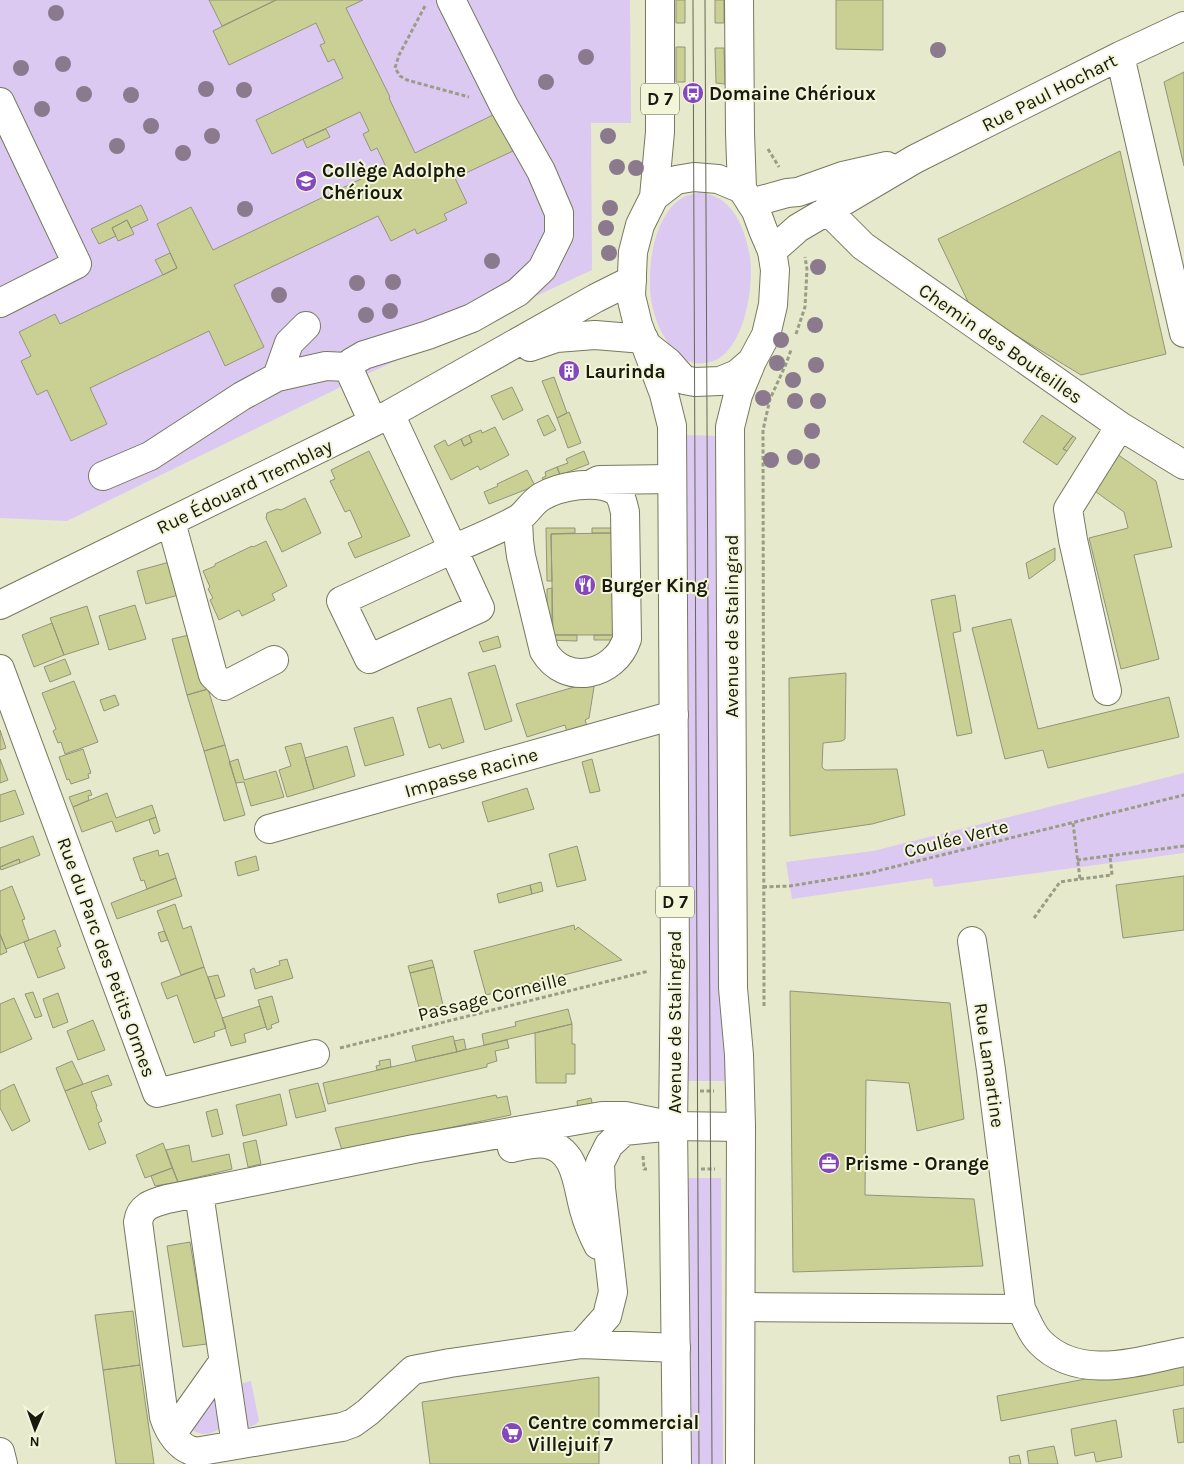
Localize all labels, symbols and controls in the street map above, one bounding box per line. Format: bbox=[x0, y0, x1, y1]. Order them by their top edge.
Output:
street label: Rue Paul Hochart bbox=[978, 49, 1121, 136]
bus stop icon: Domaine Chérioux bbox=[681, 81, 705, 105]
place label: Domaine Chérioux bbox=[709, 83, 876, 105]
road number: D 7 bbox=[641, 84, 679, 115]
place label: Collège Adolphe Chérioux bbox=[322, 160, 466, 204]
school or university icon: Collège Adolphe Chérioux bbox=[294, 169, 318, 193]
street label: Chemin des Bouteilles bbox=[914, 279, 1086, 409]
building icon: Laurinda bbox=[557, 359, 581, 383]
place label: Laurinda bbox=[585, 361, 666, 383]
street label: Rue Édouard Tremblay bbox=[153, 434, 336, 539]
street label: Avenue de Stalingrad bbox=[721, 534, 743, 718]
restaurant icon: Burger King bbox=[573, 573, 597, 597]
place label: Burger King bbox=[601, 575, 707, 597]
street label: Impasse Racine bbox=[402, 743, 540, 803]
street label: Coulée Verte bbox=[902, 815, 1011, 863]
street label: Rue du Parc des Petits Ormes bbox=[52, 834, 160, 1080]
road number: D 7 bbox=[656, 886, 694, 918]
street label: Avenue de Stalingrad bbox=[664, 930, 686, 1114]
street label: Passage Corneille bbox=[416, 968, 569, 1026]
street label: Rue Lamartine bbox=[969, 1001, 1009, 1129]
office icon: Prisme - Orange bbox=[817, 1151, 841, 1175]
place label: Prisme - Orange bbox=[845, 1153, 989, 1175]
north arrow bbox=[10, 1404, 60, 1454]
place label: Centre commercial Villejuif 7 bbox=[528, 1412, 699, 1456]
supermarket icon: Centre commercial Villejuif 7 bbox=[500, 1421, 524, 1445]
text: N bbox=[29, 1433, 40, 1450]

